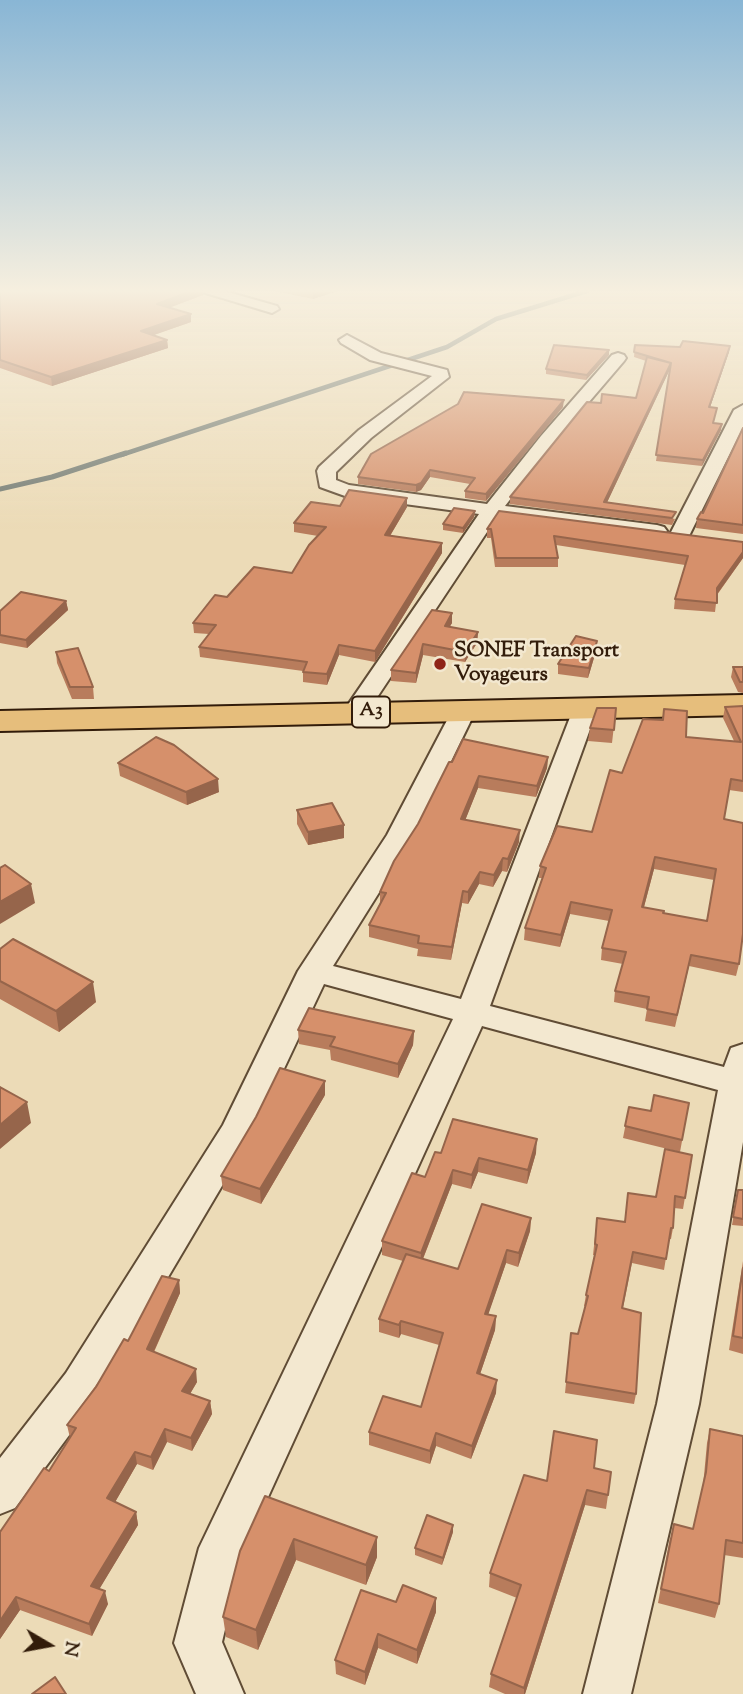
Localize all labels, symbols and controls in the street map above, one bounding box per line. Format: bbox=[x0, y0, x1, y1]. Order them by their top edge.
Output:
place label: SONEF Transport Voyageurs bbox=[454, 639, 619, 689]
marker: SONEF Transport Voyageurs bbox=[432, 656, 448, 672]
road number: A3 bbox=[352, 696, 390, 727]
north arrow bbox=[14, 1610, 84, 1680]
text: N bbox=[56, 1639, 85, 1659]

